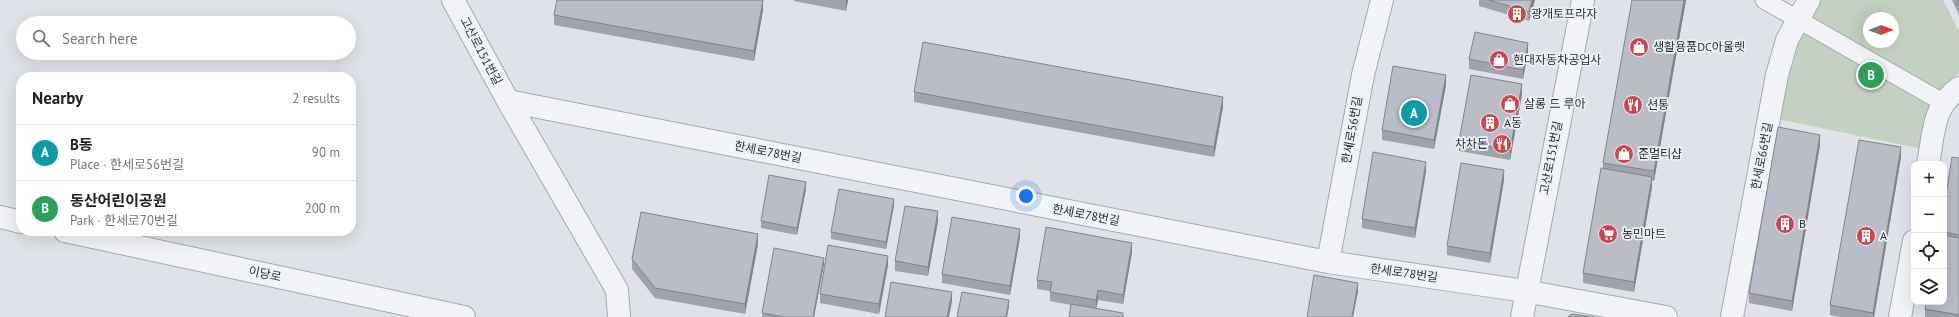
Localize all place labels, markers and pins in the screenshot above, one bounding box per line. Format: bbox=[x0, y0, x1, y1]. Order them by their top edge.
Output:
building icon: 광개토프라자 bbox=[1506, 3, 1528, 25]
place label: 광개토프라자 bbox=[1531, 6, 1597, 21]
shop icon: 생활용품DC아울렛 bbox=[1628, 36, 1650, 58]
place label: 생활용품DC아울렛 bbox=[1653, 39, 1745, 54]
shop icon: 현대자동차공업사 bbox=[1488, 49, 1510, 71]
place label: 현대자동차공업사 bbox=[1513, 52, 1601, 67]
pin: B bbox=[1858, 60, 1884, 90]
shop icon: 살롱 드 루아 bbox=[1499, 93, 1521, 115]
restaurant icon: 션통 bbox=[1622, 94, 1644, 116]
place label: 살롱 드 루아 bbox=[1524, 96, 1586, 111]
place label: 션통 bbox=[1647, 97, 1669, 112]
pin: A bbox=[1401, 98, 1427, 128]
building icon: A동 bbox=[1479, 112, 1501, 134]
place label: A동 bbox=[1504, 115, 1522, 130]
restaurant icon: 차차돈 bbox=[1491, 133, 1513, 155]
place label: 차차돈 bbox=[1455, 136, 1488, 151]
shop icon: 준멀티샵 bbox=[1613, 143, 1635, 165]
place label: 준멀티샵 bbox=[1638, 146, 1682, 161]
building icon: B bbox=[1774, 213, 1796, 235]
place label: B bbox=[1799, 216, 1806, 231]
supermarket icon: 농민마트 bbox=[1597, 223, 1619, 245]
building icon: A bbox=[1855, 225, 1877, 247]
place label: 농민마트 bbox=[1622, 226, 1666, 241]
place label: A bbox=[1880, 228, 1887, 243]

